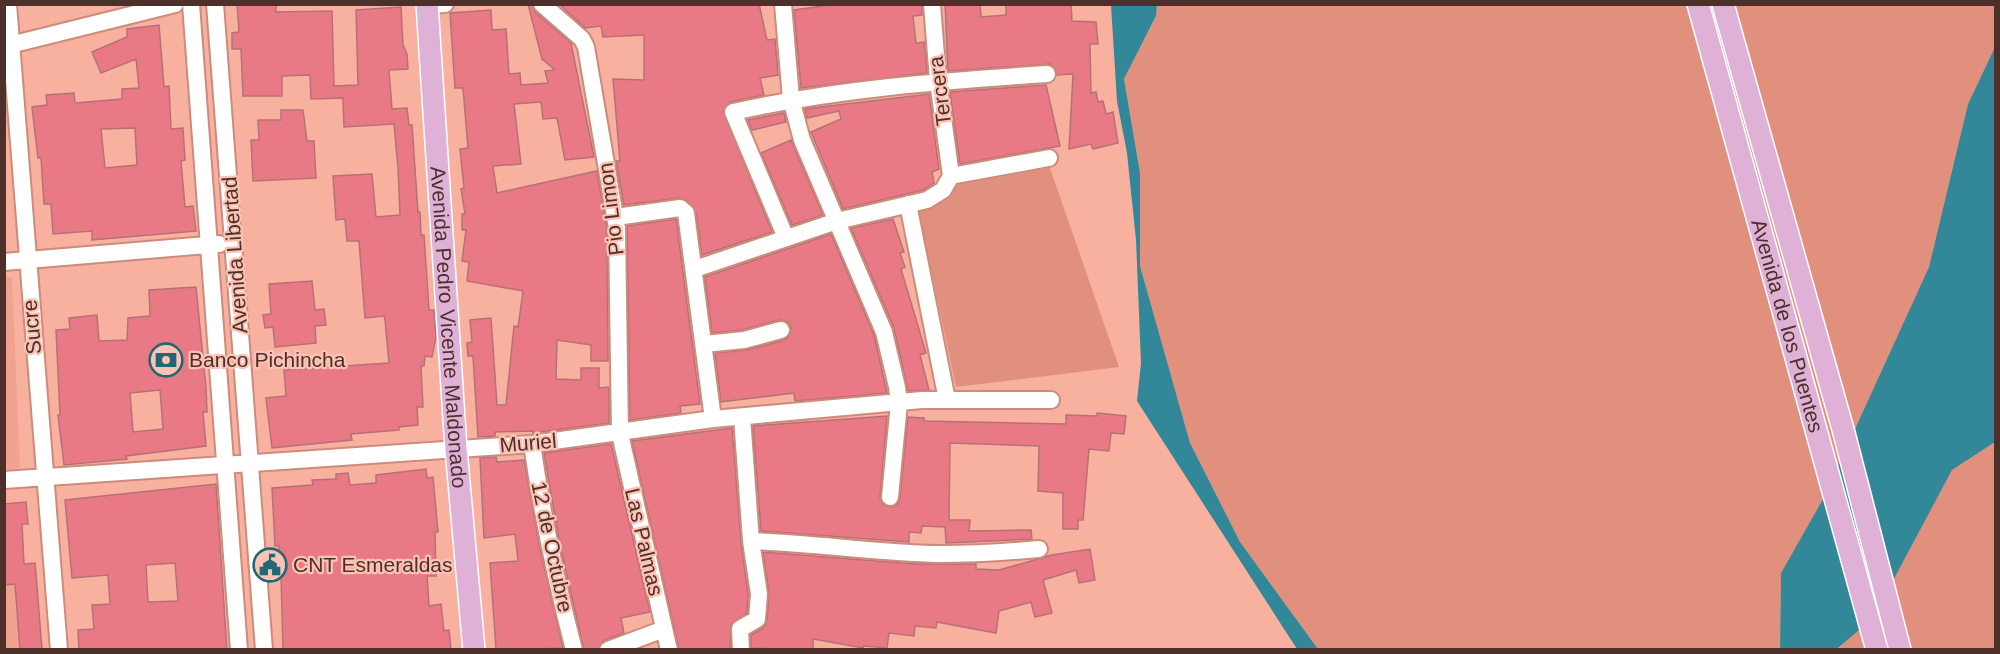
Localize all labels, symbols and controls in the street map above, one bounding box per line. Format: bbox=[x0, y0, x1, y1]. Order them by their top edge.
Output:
street label: Tercera bbox=[924, 55, 955, 127]
street label: Pio Limon bbox=[593, 161, 628, 257]
street label: Avenida Pedro Vicente Maldonado bbox=[427, 165, 471, 489]
street label: Avenida Libertad bbox=[218, 176, 251, 334]
street label: Avenida de los Puentes bbox=[1747, 216, 1828, 435]
street label: Sucre bbox=[18, 299, 45, 355]
bank icon: Banco Pichincha bbox=[148, 342, 184, 378]
place label: Banco Pichincha bbox=[189, 348, 346, 371]
street label: Muriel bbox=[498, 429, 557, 456]
street label: 12 de Octubre bbox=[527, 479, 578, 614]
street label: Las Palmas bbox=[621, 486, 668, 598]
public building icon: CNT Esmeraldas bbox=[252, 547, 288, 583]
place label: CNT Esmeraldas bbox=[293, 553, 453, 576]

